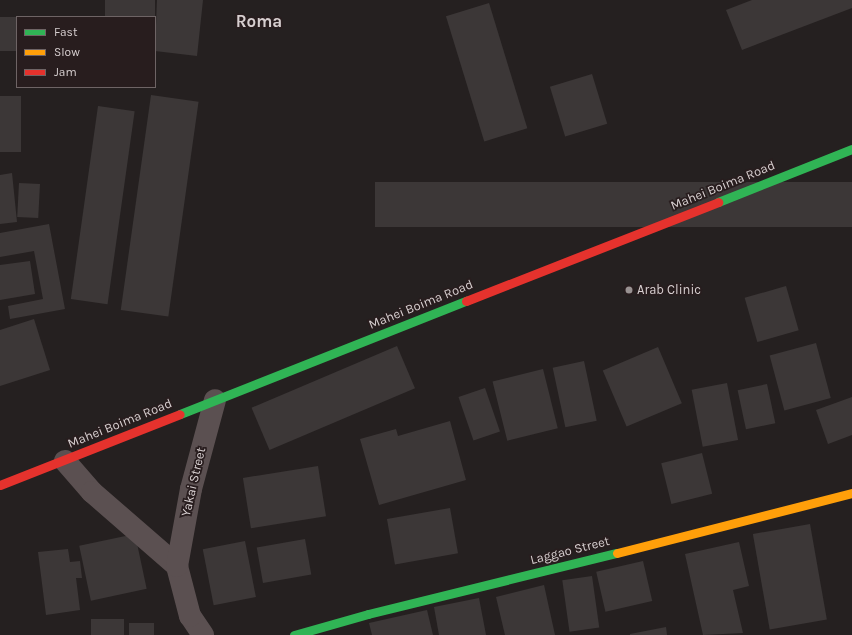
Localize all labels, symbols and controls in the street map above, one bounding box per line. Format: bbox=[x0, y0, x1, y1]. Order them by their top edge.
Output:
district label: Roma bbox=[236, 12, 282, 32]
legend bbox=[16, 16, 156, 88]
text: Fast bbox=[54, 25, 77, 39]
text: Slow bbox=[54, 45, 80, 59]
text: Jam bbox=[54, 65, 77, 79]
street label: Mahei Boima Road bbox=[669, 158, 777, 214]
street label: Mahei Boima Road bbox=[367, 277, 475, 333]
place label: Arab Clinic bbox=[637, 282, 701, 298]
marker: Arab Clinic bbox=[624, 285, 634, 295]
street label: Mahei Boima Road bbox=[66, 396, 174, 452]
street label: Yakai Street bbox=[178, 446, 210, 518]
street label: Laggao Street bbox=[529, 534, 611, 568]

